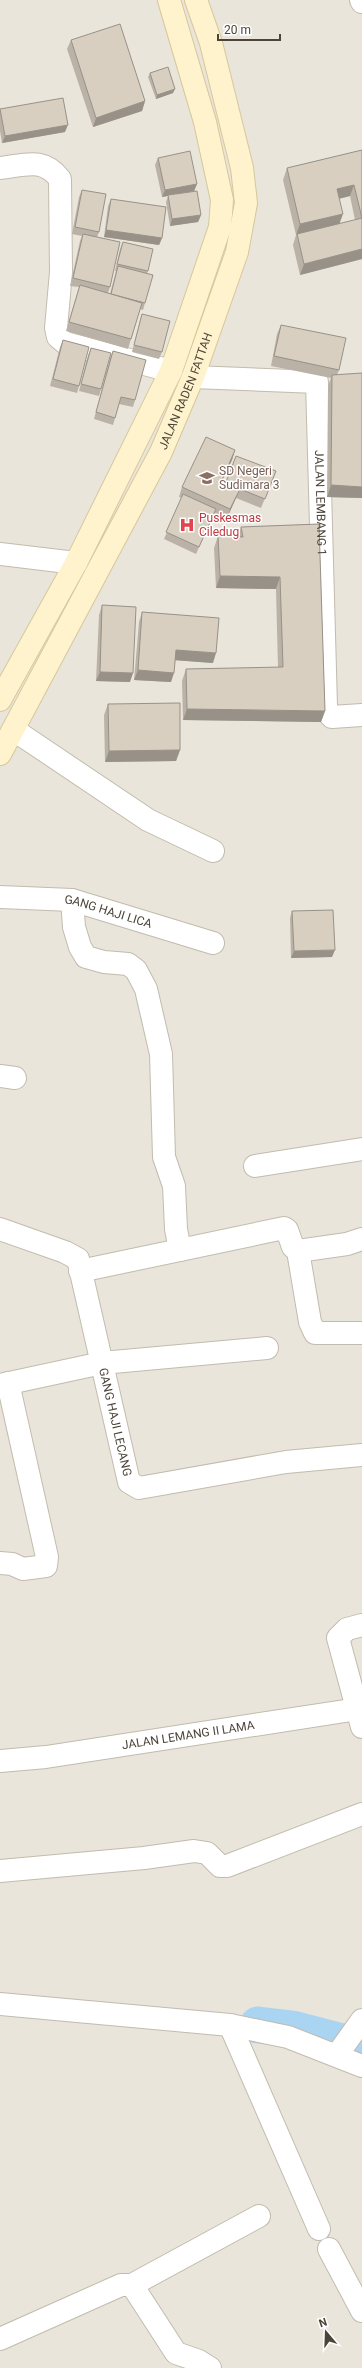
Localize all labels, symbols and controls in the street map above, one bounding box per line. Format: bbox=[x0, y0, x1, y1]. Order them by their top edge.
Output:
scale bar bbox=[218, 16, 280, 42]
text: 20 m bbox=[224, 23, 251, 37]
street label: JALAN RADEN FATTAH bbox=[156, 331, 215, 452]
street label: JALAN LEMBANG 1 bbox=[312, 450, 329, 556]
place label: SD Negeri Sudimara 3 bbox=[219, 464, 280, 492]
school or university icon: SD Negeri Sudimara 3 bbox=[198, 469, 216, 487]
place label: Puskesmas Ciledug bbox=[199, 511, 261, 539]
hospital icon: Puskesmas Ciledug bbox=[178, 516, 196, 534]
street label: GANG HAJI LICA bbox=[64, 893, 154, 931]
street label: GANG HAJI LECANG bbox=[96, 1367, 134, 1478]
street label: JALAN LEMANG II LAMA bbox=[121, 1718, 256, 1752]
north arrow bbox=[306, 2312, 346, 2352]
text: N bbox=[317, 2316, 329, 2330]

